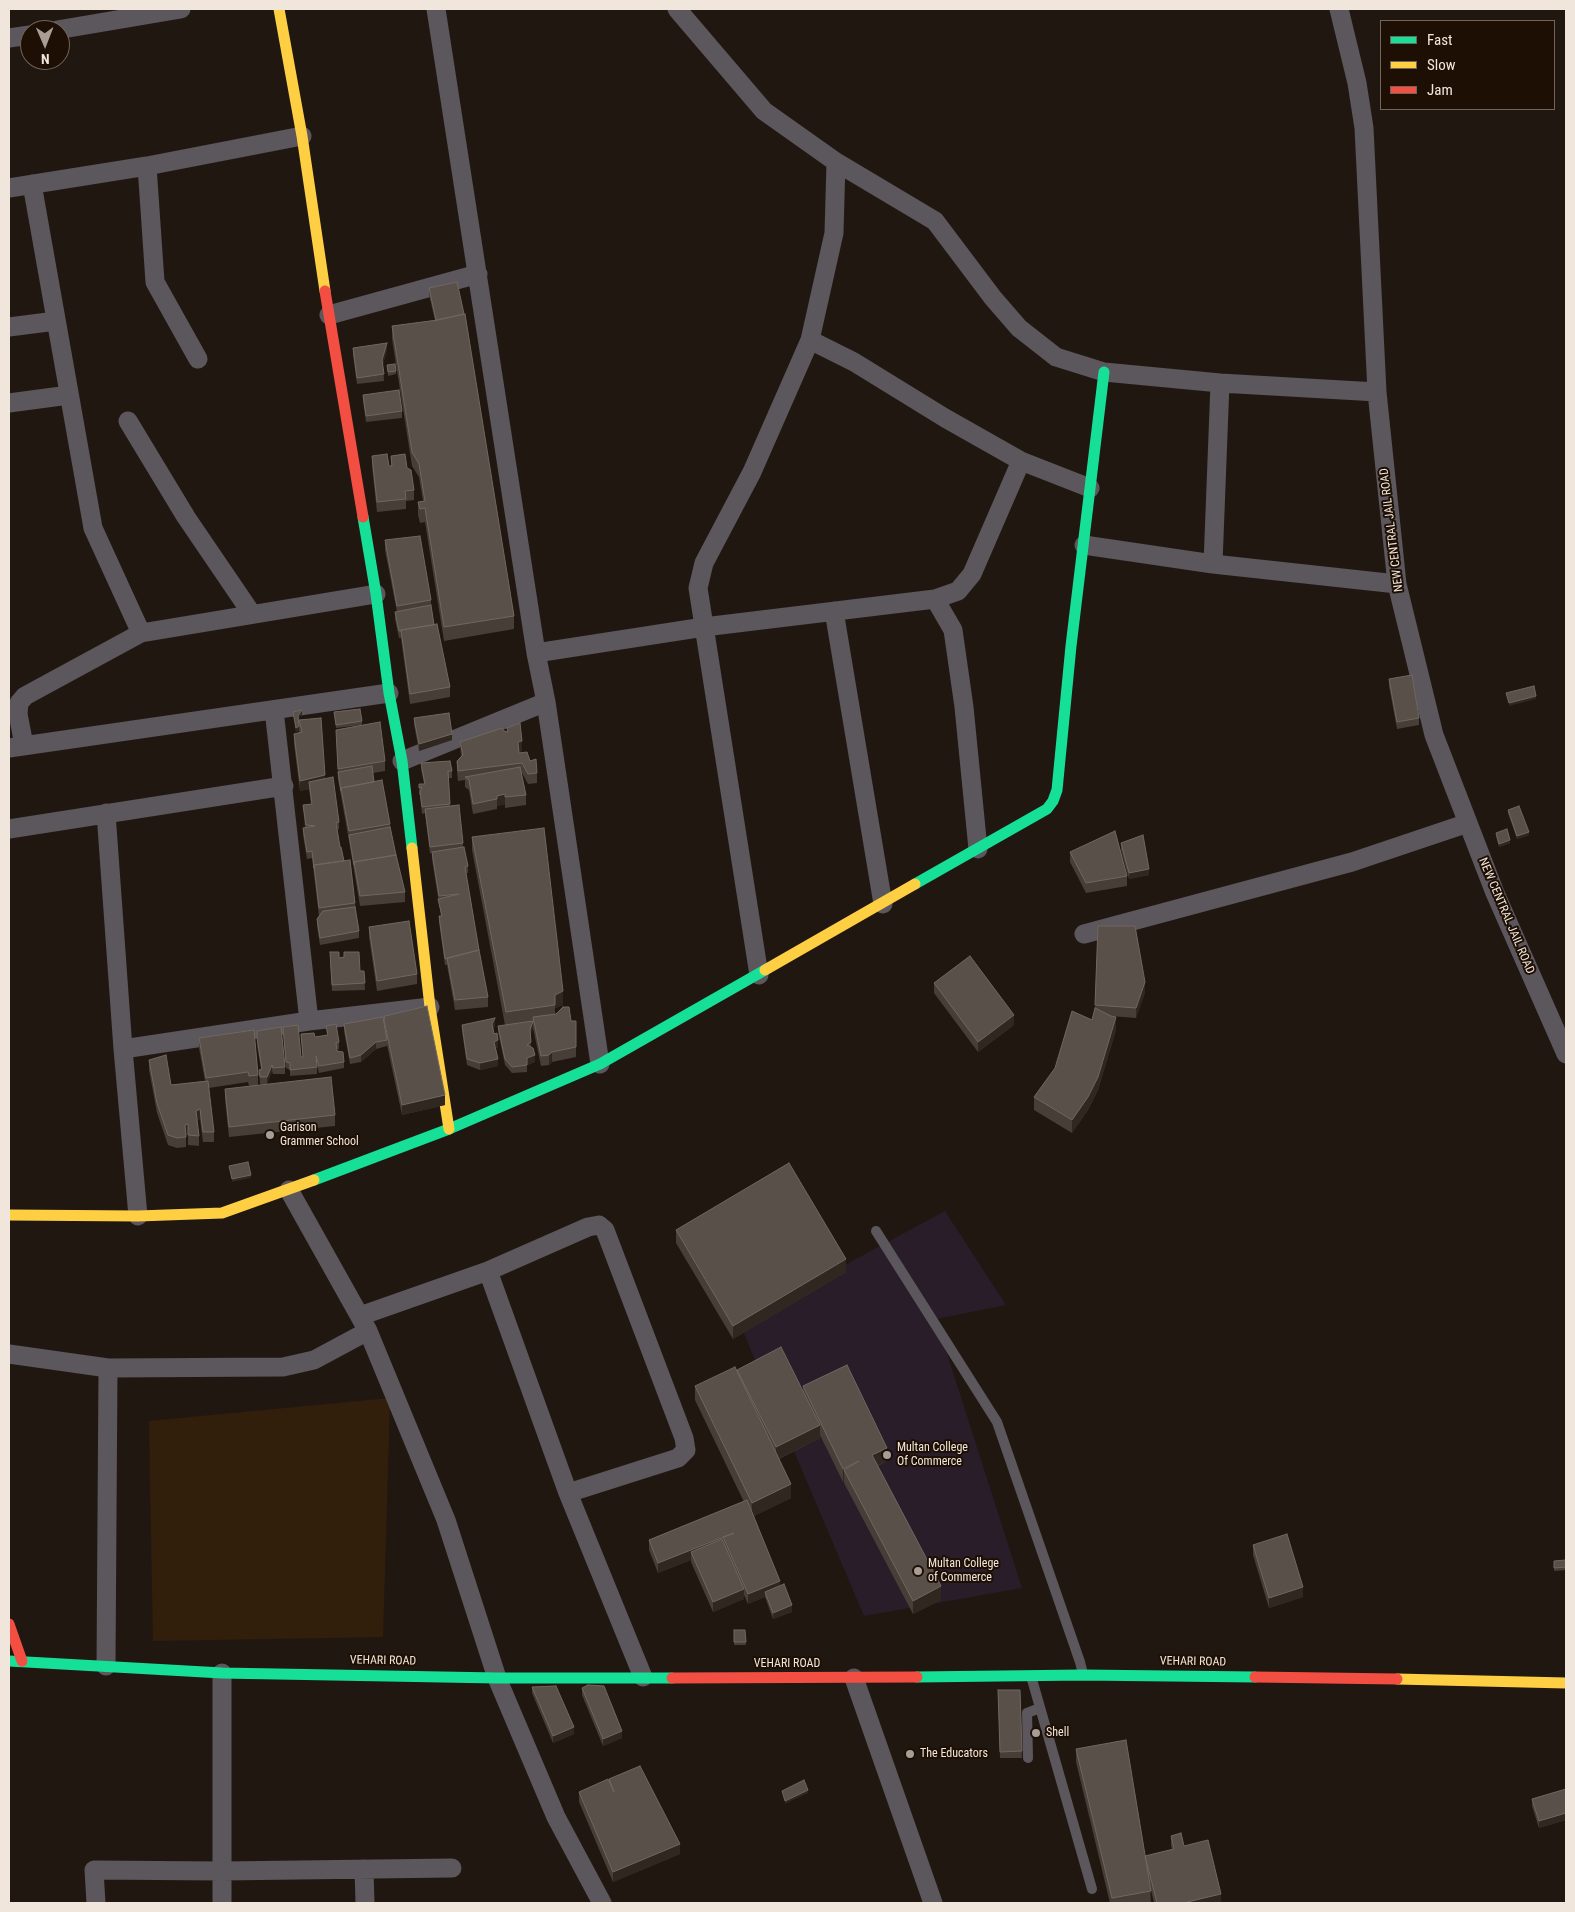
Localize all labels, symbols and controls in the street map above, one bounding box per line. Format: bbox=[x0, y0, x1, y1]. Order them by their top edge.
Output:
north arrow bbox=[20, 20, 70, 70]
legend bbox=[1380, 20, 1555, 110]
text: Fast bbox=[1427, 31, 1452, 49]
text: N bbox=[41, 51, 50, 67]
text: Slow bbox=[1427, 56, 1456, 74]
text: Jam bbox=[1427, 81, 1453, 99]
street label: NEW CENTRAL JAIL ROAD bbox=[1377, 467, 1407, 593]
street label: NEW CENTRAL JAIL ROAD bbox=[1475, 856, 1537, 976]
place label: Garison Grammer School bbox=[280, 1121, 359, 1149]
marker: Garison Grammer School bbox=[264, 1129, 276, 1141]
place label: Multan College Of Commerce bbox=[897, 1441, 968, 1469]
marker: Multan College Of Commerce bbox=[881, 1449, 893, 1461]
place label: Multan College of Commerce bbox=[928, 1557, 999, 1585]
marker: Multan College of Commerce bbox=[912, 1565, 924, 1577]
street label: VEHARI ROAD bbox=[350, 1653, 416, 1669]
street label: VEHARI ROAD bbox=[1160, 1654, 1226, 1670]
street label: VEHARI ROAD bbox=[754, 1657, 820, 1671]
place label: Shell bbox=[1046, 1726, 1069, 1740]
marker: Shell bbox=[1030, 1727, 1042, 1739]
place label: The Educators bbox=[920, 1747, 988, 1761]
marker: The Educators bbox=[904, 1748, 916, 1760]

